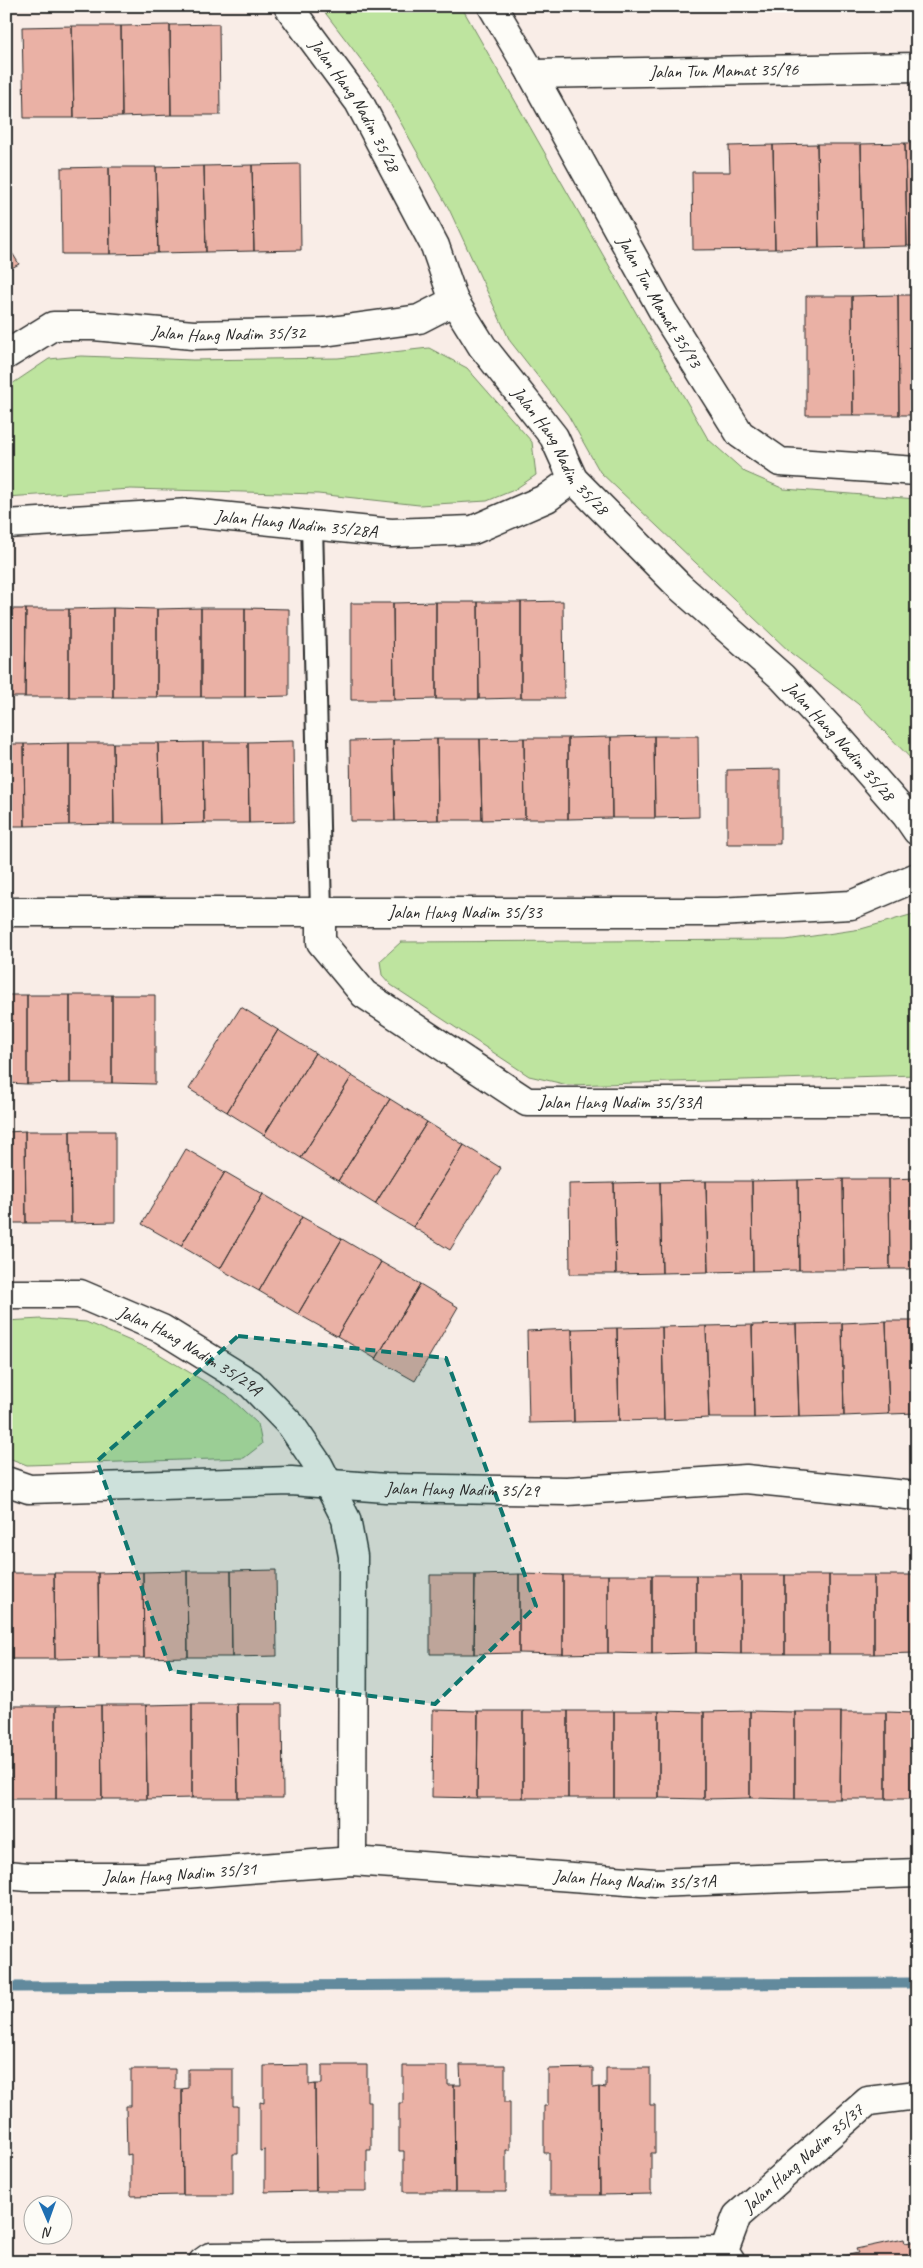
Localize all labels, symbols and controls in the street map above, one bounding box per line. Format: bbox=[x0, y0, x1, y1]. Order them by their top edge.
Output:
street label: Jalan Hang Nadim 35/28 bbox=[304, 33, 406, 177]
street label: Jalan Tun Mamat 35/96 bbox=[648, 58, 799, 83]
street label: Jalan Tun Mamat 35/93 bbox=[612, 231, 708, 373]
street label: Jalan Hang Nadim 35/32 bbox=[150, 320, 307, 347]
street label: Jalan Hang Nadim 35/28 bbox=[507, 381, 615, 521]
street label: Jalan Hang Nadim 35/28A bbox=[213, 504, 379, 543]
street label: Jalan Hang Nadim 35/28 bbox=[780, 676, 901, 807]
street label: Jalan Hang Nadim 35/33 bbox=[387, 901, 544, 923]
street label: Jalan Hang Nadim 35/33A bbox=[538, 1091, 702, 1113]
street label: Jalan Hang Nadim 35/29A bbox=[114, 1300, 268, 1401]
street label: Jalan Hang Nadim 35/29 bbox=[384, 1477, 541, 1502]
street label: Jalan Hang Nadim 35/31 bbox=[102, 1857, 258, 1888]
street label: Jalan Hang Nadim 35/31A bbox=[552, 1865, 717, 1894]
street label: Jalan Hang Nadim 35/37 bbox=[737, 2099, 869, 2218]
north arrow bbox=[22, 2196, 72, 2246]
text: N bbox=[41, 2224, 53, 2241]

